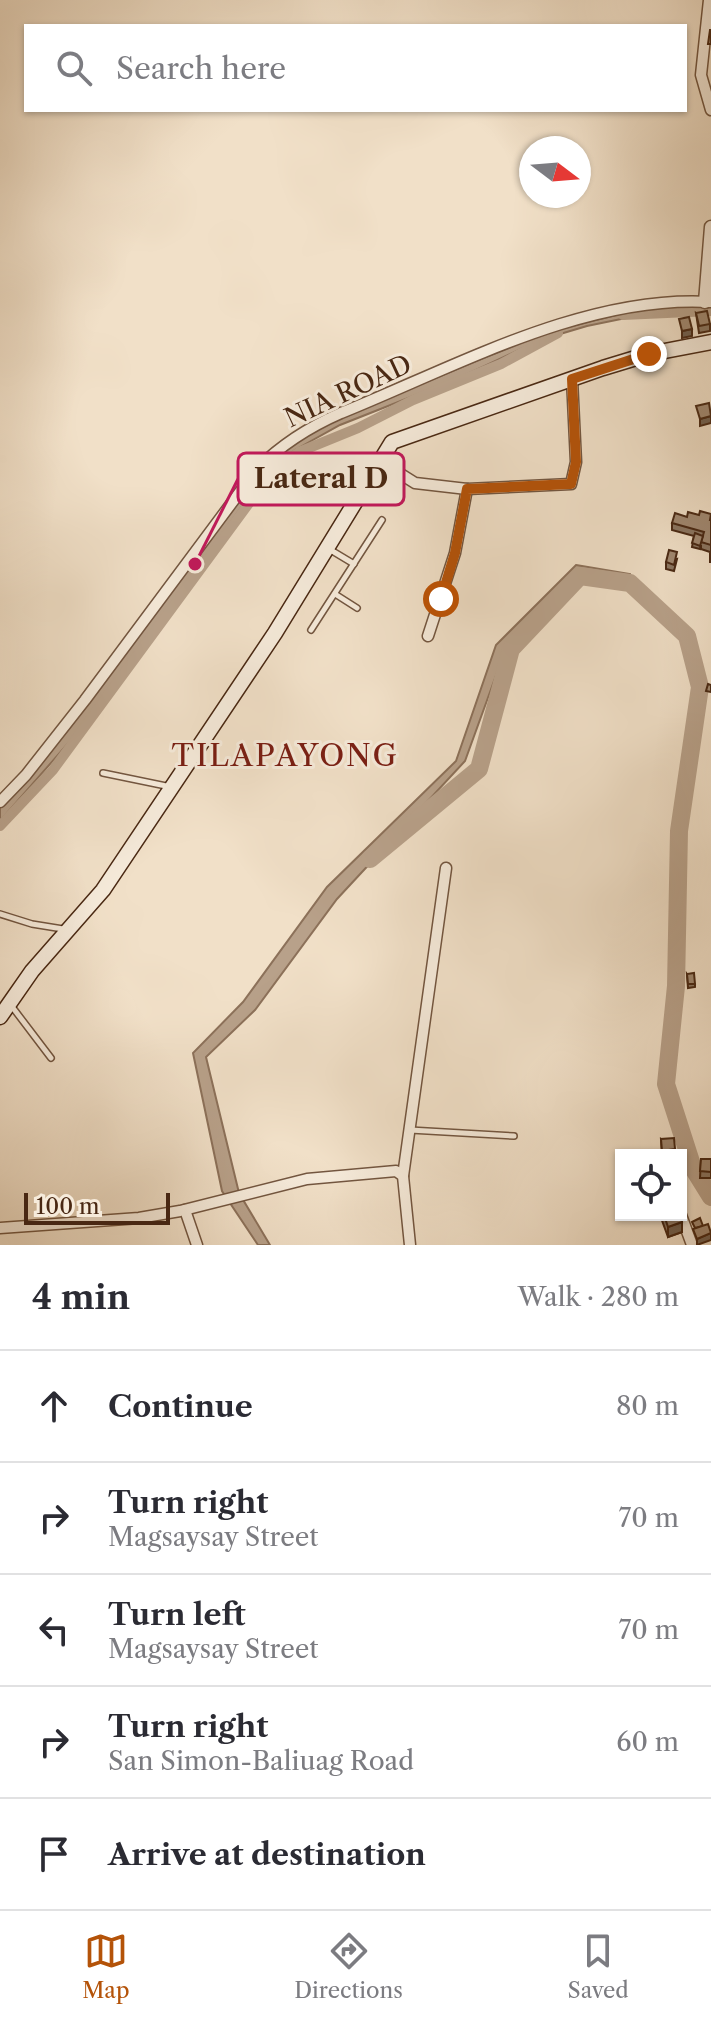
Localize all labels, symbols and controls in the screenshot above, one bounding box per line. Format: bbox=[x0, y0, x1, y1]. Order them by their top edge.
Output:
search box bbox=[24, 24, 687, 112]
icon: search bbox=[52, 46, 96, 90]
text: Search here bbox=[116, 50, 286, 87]
north arrow bbox=[519, 136, 591, 208]
route end bbox=[631, 336, 667, 372]
street label: NIA ROAD bbox=[279, 348, 417, 434]
callout: Lateral D bbox=[238, 453, 404, 505]
text: Lateral D bbox=[254, 461, 388, 495]
route start bbox=[423, 581, 459, 617]
district label: TILAPAYONG bbox=[171, 737, 399, 774]
map controls bbox=[615, 1149, 687, 1221]
button: locate bbox=[615, 1149, 687, 1221]
scale bar bbox=[24, 1189, 170, 1225]
text: 100 m bbox=[36, 1193, 99, 1220]
text: 4 min bbox=[32, 1276, 130, 1318]
text: Walk · 280 m bbox=[518, 1281, 679, 1313]
icon: ahead bbox=[32, 1384, 76, 1428]
text: Continue bbox=[108, 1388, 253, 1425]
text: 80 m bbox=[616, 1390, 679, 1422]
text: Turn right bbox=[108, 1484, 268, 1521]
icon: right bbox=[32, 1496, 76, 1540]
text: 70 m bbox=[619, 1502, 679, 1534]
text: Magsaysay Street bbox=[108, 1521, 319, 1553]
text: Turn left bbox=[108, 1596, 245, 1633]
icon: left bbox=[32, 1608, 76, 1652]
text: 70 m bbox=[619, 1614, 679, 1646]
text: Magsaysay Street bbox=[108, 1633, 319, 1665]
text: Turn right bbox=[108, 1708, 268, 1745]
icon: right bbox=[32, 1720, 76, 1764]
text: 60 m bbox=[616, 1726, 679, 1758]
text: San Simon-Baliuag Road bbox=[108, 1745, 414, 1777]
icon: arrive bbox=[32, 1832, 76, 1876]
text: Arrive at destination bbox=[108, 1836, 426, 1873]
tab: Map bbox=[82, 1929, 130, 2004]
tab: Directions bbox=[294, 1929, 403, 2004]
tab: Saved bbox=[568, 1929, 629, 2004]

